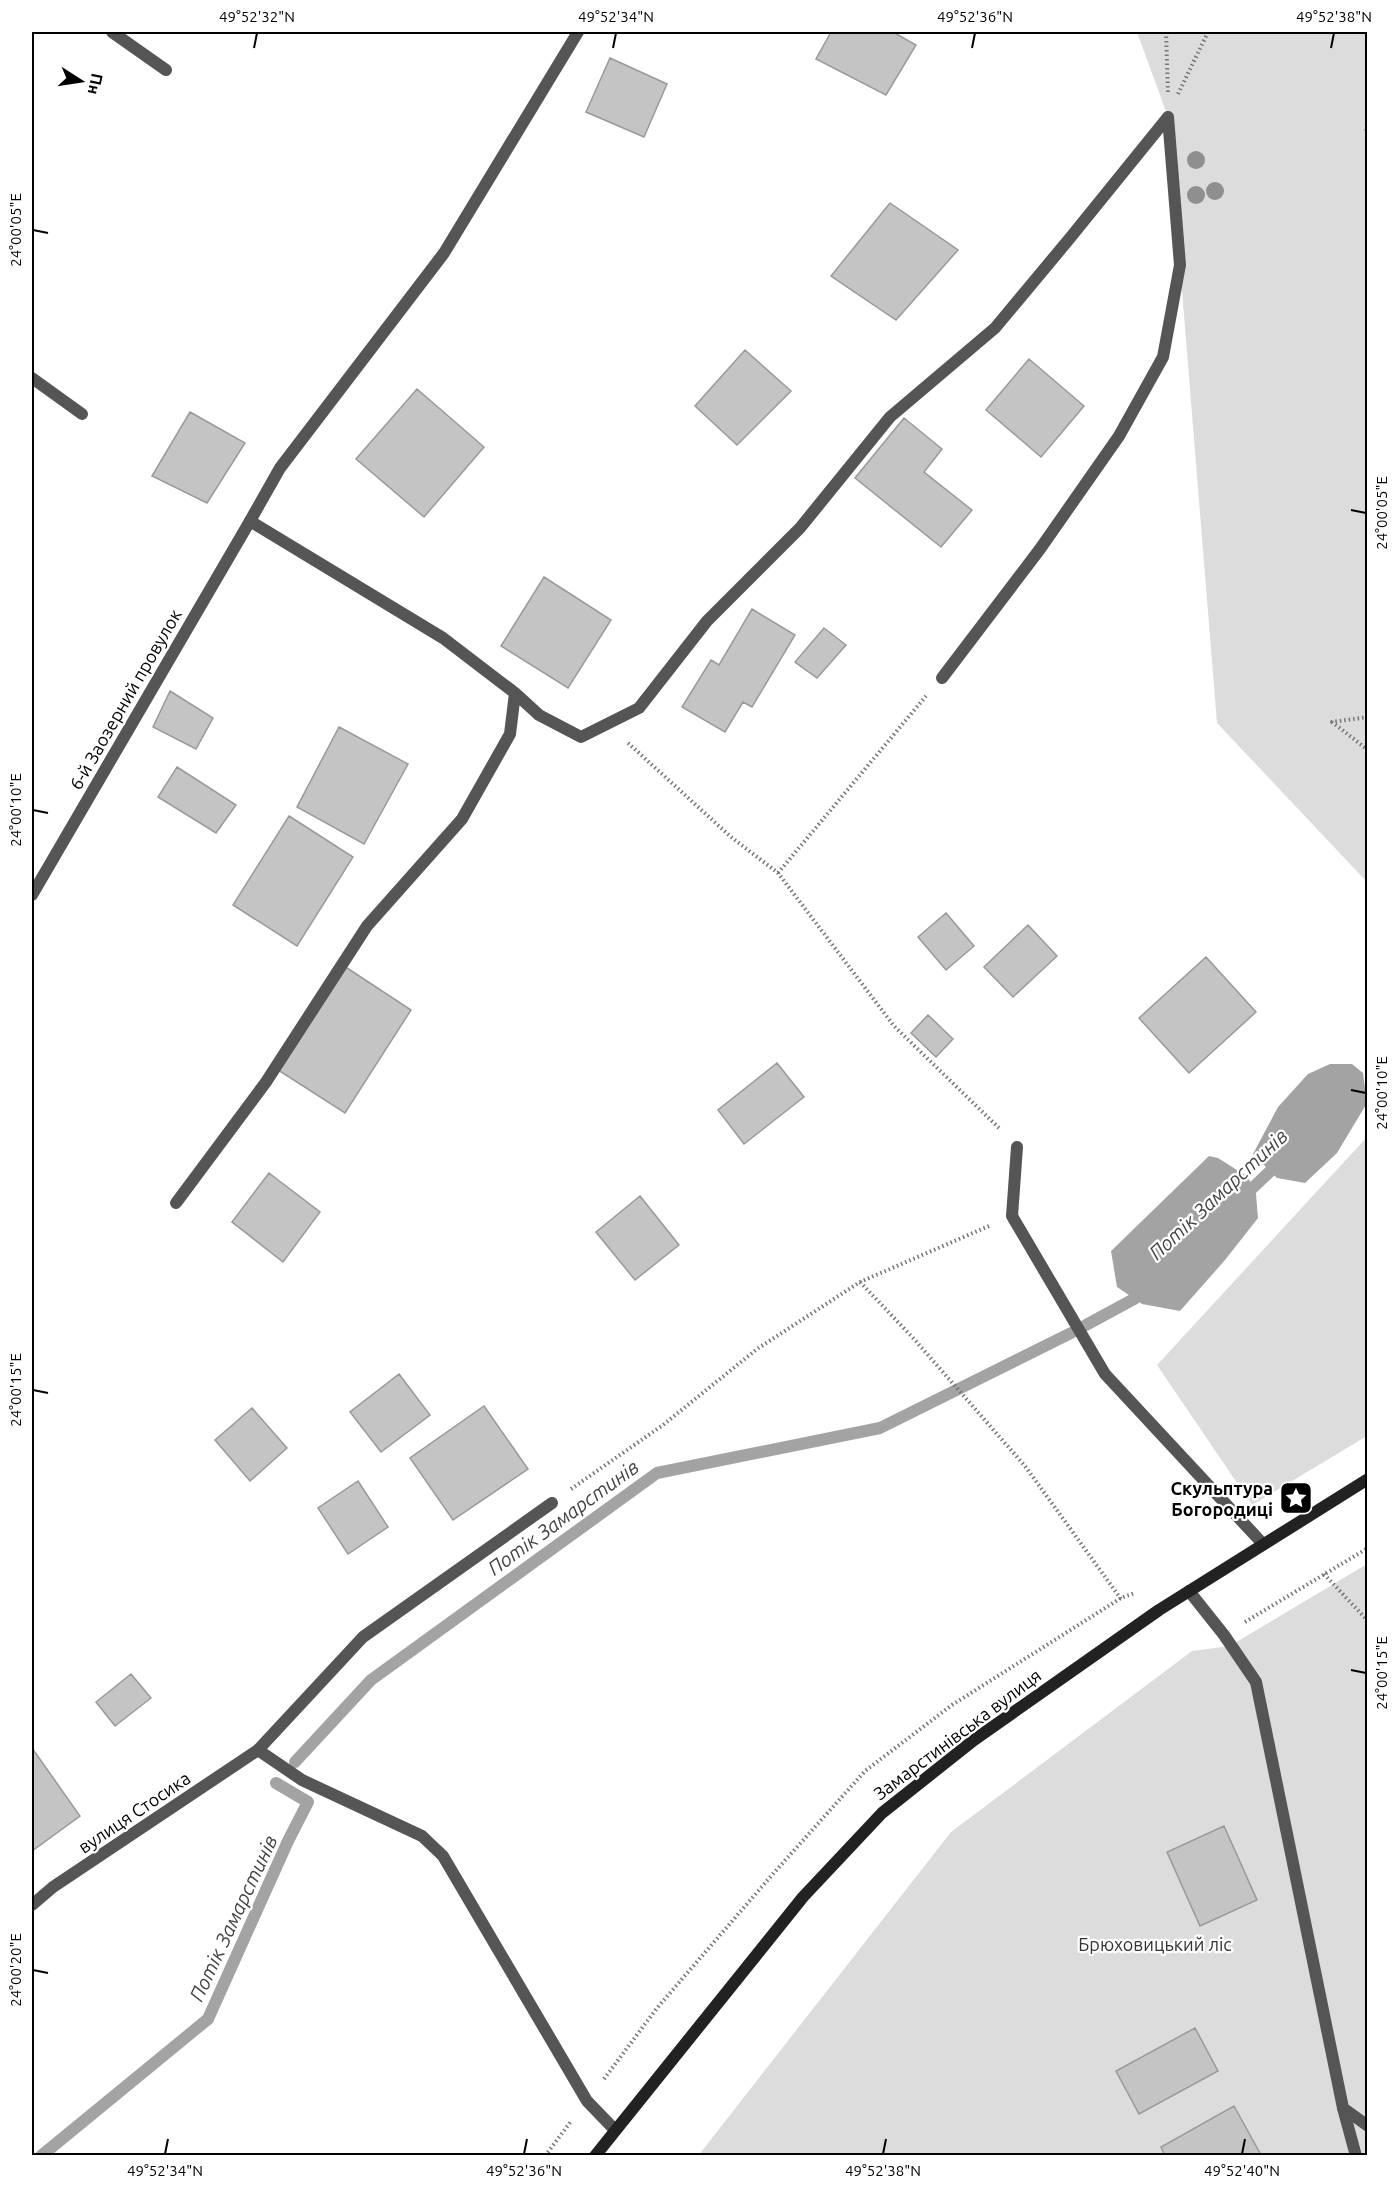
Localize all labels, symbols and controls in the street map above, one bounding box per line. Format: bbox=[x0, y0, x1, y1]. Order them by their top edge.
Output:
text: 49°52'32"N bbox=[219, 8, 295, 25]
text: 49°52'34"N bbox=[578, 8, 654, 25]
text: 49°52'36"N bbox=[937, 8, 1013, 25]
text: 49°52'38"N bbox=[1296, 8, 1372, 25]
north arrow bbox=[51, 51, 111, 111]
text: Пн bbox=[85, 72, 107, 96]
text: 24°00'05"E bbox=[7, 193, 24, 267]
text: 24°00'05"E bbox=[1373, 476, 1390, 550]
street label: 6-й Заозерний провулок bbox=[65, 605, 185, 793]
text: 24°00'10"E bbox=[7, 773, 24, 847]
text: 24°00'10"E bbox=[1373, 1056, 1390, 1130]
water label: Потік Замарстинів bbox=[1144, 1124, 1292, 1264]
text: 24°00'15"E bbox=[7, 1353, 24, 1427]
water label: Потік Замарстинів bbox=[483, 1455, 643, 1579]
place label: Скульптура Богородиці bbox=[1171, 1478, 1273, 1519]
place icon: Скульптура Богородиці bbox=[1278, 1480, 1314, 1516]
text: 24°00'15"E bbox=[1373, 1636, 1390, 1710]
street label: Замарстинівська вулиця bbox=[869, 1665, 1045, 1803]
street label: вулиця Стосика bbox=[74, 1767, 194, 1857]
water label: Потік Замарстинів bbox=[184, 1831, 282, 2005]
text: 24°00'20"E bbox=[7, 1933, 24, 2007]
park label: Брюховицький ліс bbox=[1078, 1934, 1232, 1954]
text: 49°52'34"N bbox=[127, 2162, 203, 2179]
text: 49°52'36"N bbox=[486, 2162, 562, 2179]
text: 49°52'38"N bbox=[845, 2162, 921, 2179]
text: 49°52'40"N bbox=[1204, 2162, 1280, 2179]

